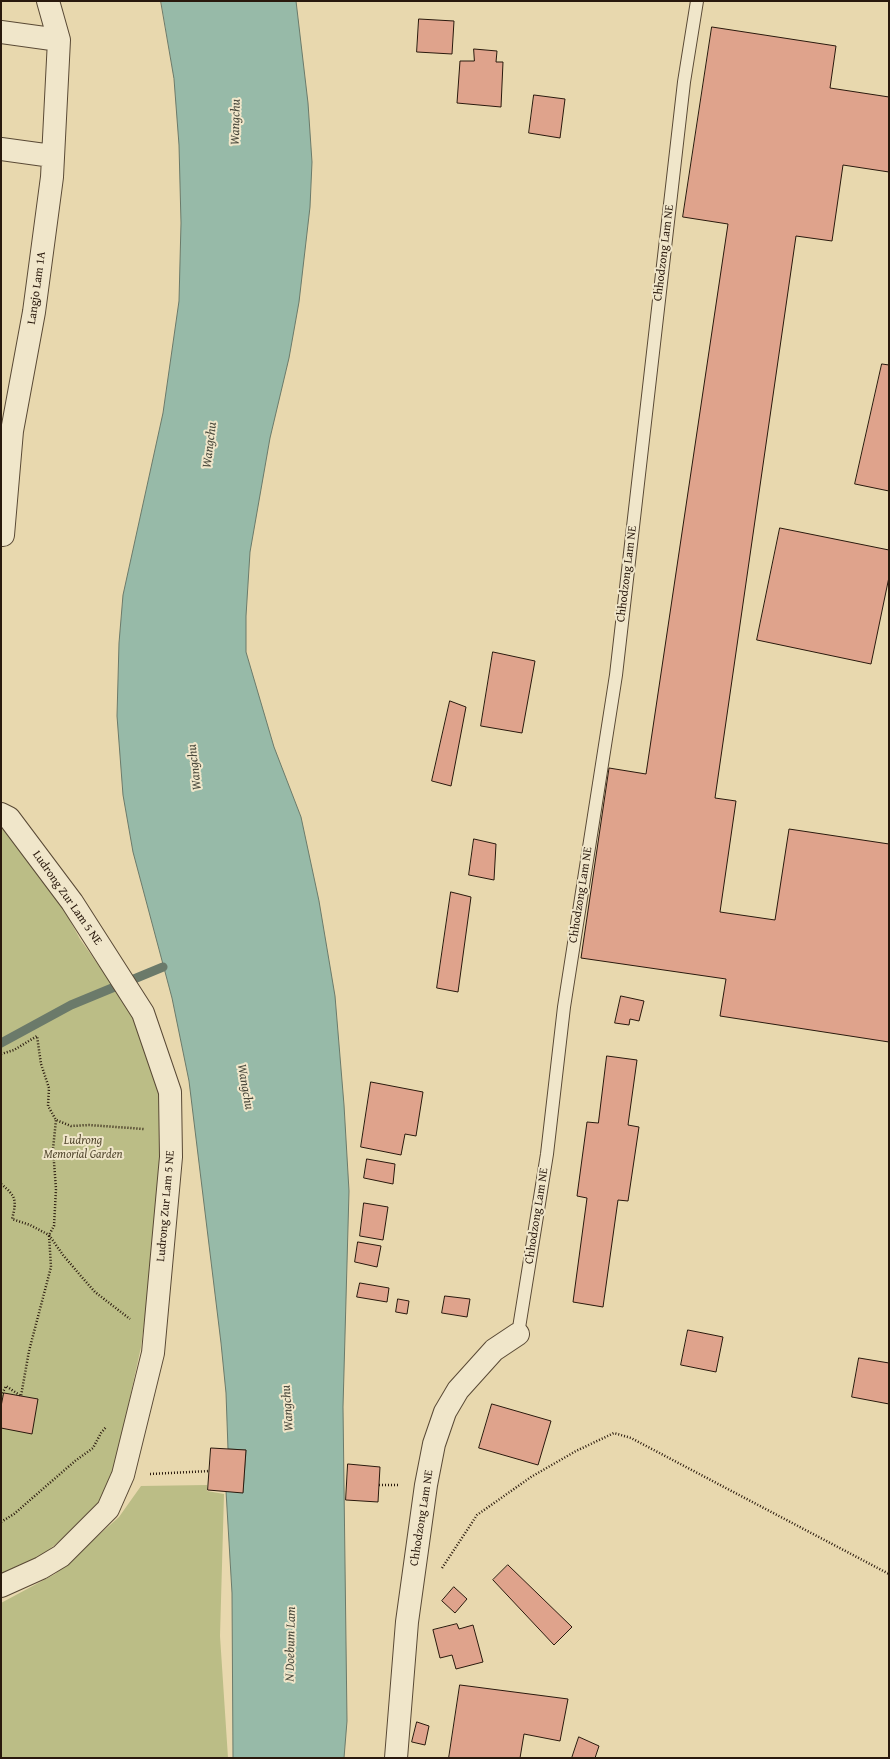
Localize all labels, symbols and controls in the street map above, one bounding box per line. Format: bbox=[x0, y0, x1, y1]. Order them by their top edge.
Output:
water label: Wangchu bbox=[228, 99, 244, 145]
street label: Chhodzong Lam NE bbox=[651, 204, 677, 302]
street label: Langjo Lam 1A bbox=[25, 251, 49, 325]
water label: Wangchu bbox=[199, 421, 221, 469]
street label: Chhodzong Lam NE bbox=[614, 525, 640, 623]
water label: Wangchu bbox=[184, 743, 206, 791]
street label: Chhodzong Lam NE bbox=[566, 846, 596, 944]
street label: Ludrong Zur Lam 5 NE bbox=[29, 848, 105, 948]
water label: Wangchu bbox=[233, 1063, 257, 1111]
park label: Ludrong Memorial Garden bbox=[43, 1134, 123, 1162]
street label: Ludrong Zur Lam 5 NE bbox=[154, 1150, 178, 1262]
street label: Chhodzong Lam NE bbox=[522, 1167, 552, 1265]
water label: Wangchu bbox=[279, 1384, 297, 1432]
street label: Chhodzong Lam NE bbox=[407, 1469, 437, 1567]
water label: N Doebum Lam bbox=[283, 1606, 299, 1682]

